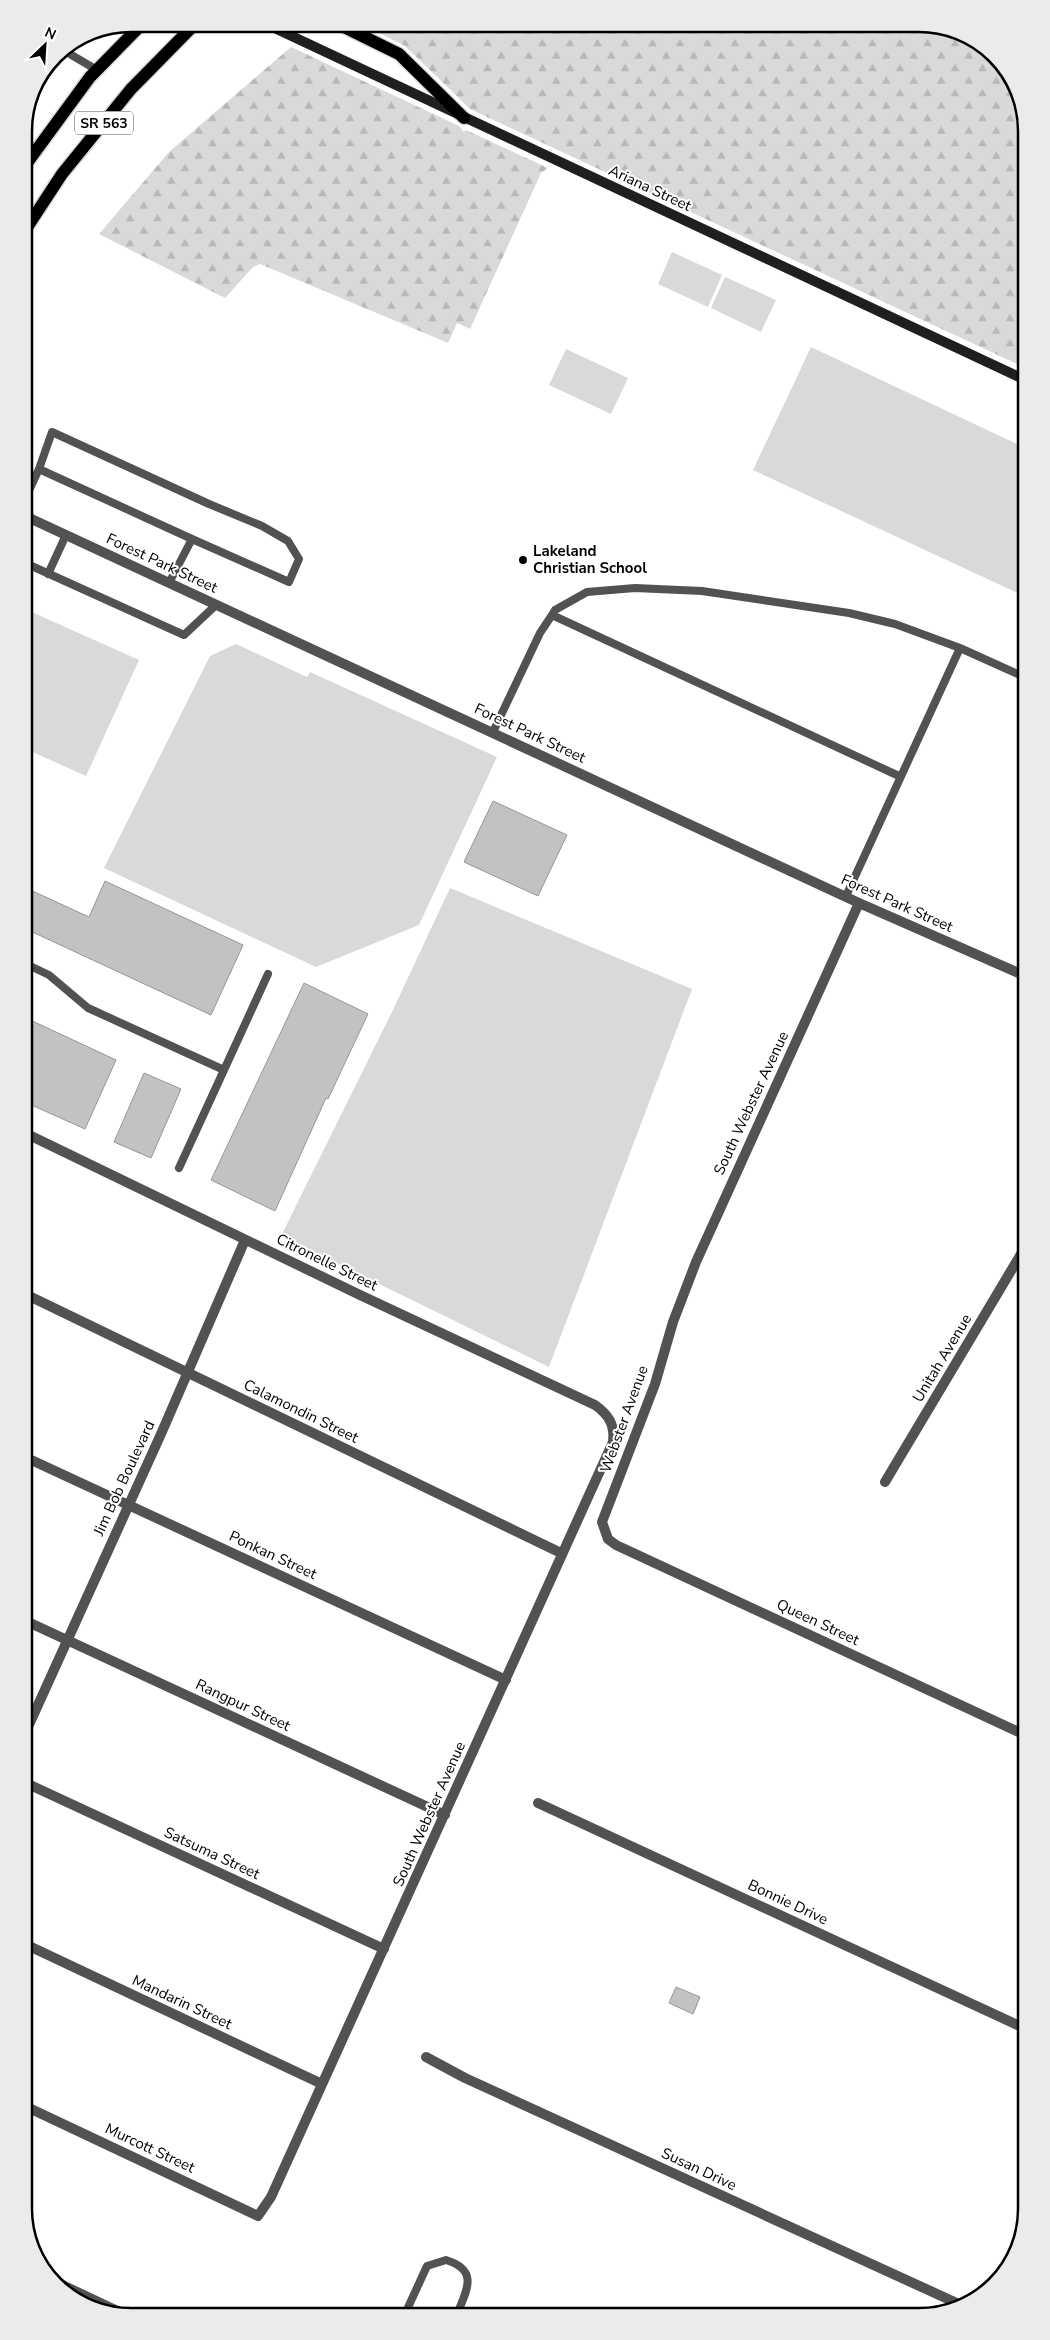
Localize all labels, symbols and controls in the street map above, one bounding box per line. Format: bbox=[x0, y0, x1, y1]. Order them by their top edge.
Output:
north arrow bbox=[20, 20, 70, 70]
text: N bbox=[42, 23, 59, 44]
road number: SR 563 bbox=[75, 112, 133, 134]
street label: Ariana Street bbox=[605, 160, 695, 216]
street label: Forest Park Street bbox=[103, 528, 222, 598]
place label: Lakeland Christian School bbox=[533, 541, 647, 578]
marker: Lakeland Christian School bbox=[517, 554, 529, 566]
street label: Forest Park Street bbox=[471, 698, 590, 768]
street label: Forest Park Street bbox=[838, 869, 957, 937]
street label: South Webster Avenue bbox=[709, 1028, 793, 1178]
street label: Citronelle Street bbox=[273, 1229, 382, 1296]
street label: Unitah Avenue bbox=[908, 1310, 976, 1406]
street label: Webster Avenue bbox=[595, 1363, 653, 1475]
street label: Calamondin Street bbox=[240, 1375, 362, 1448]
street label: Jim Bob Boulevard bbox=[88, 1417, 159, 1540]
street label: Ponkan Street bbox=[226, 1526, 321, 1584]
street label: Queen Street bbox=[773, 1594, 863, 1650]
street label: Rangpur Street bbox=[192, 1674, 294, 1736]
street label: South Webster Avenue bbox=[388, 1738, 470, 1890]
street label: Satsuma Street bbox=[161, 1822, 264, 1884]
street label: Bonnie Drive bbox=[745, 1875, 831, 1929]
street label: Mandarin Street bbox=[129, 1970, 236, 2034]
street label: Murcott Street bbox=[102, 2119, 199, 2178]
street label: Susan Drive bbox=[658, 2143, 740, 2195]

